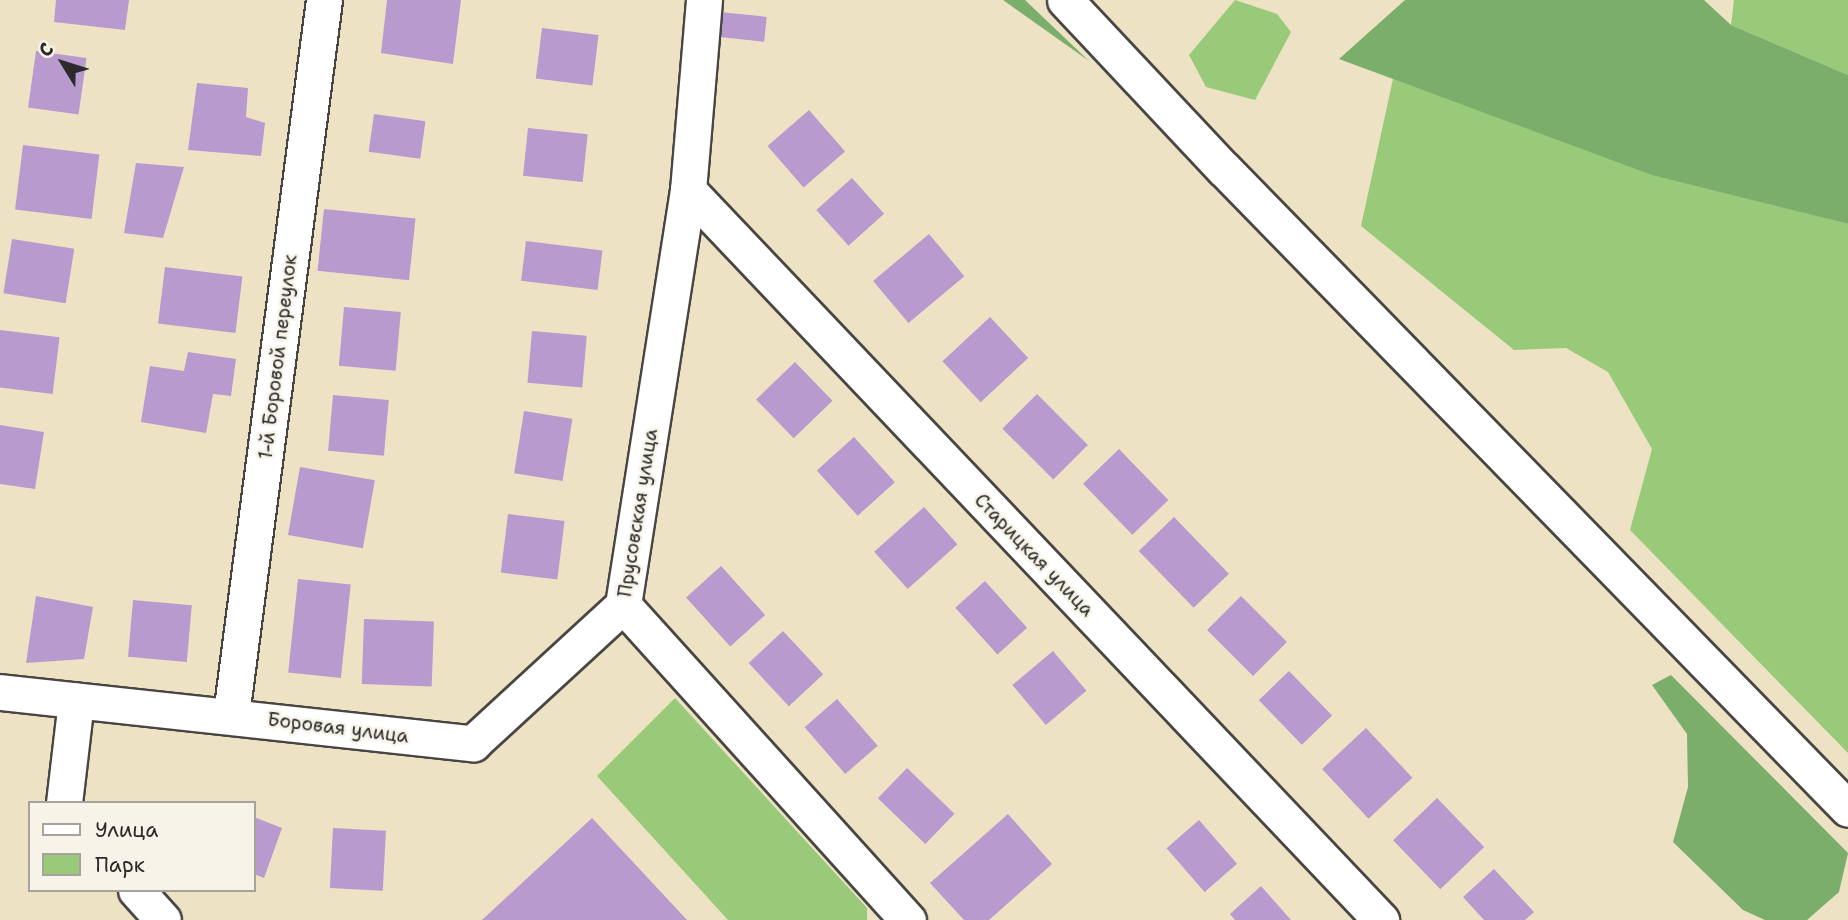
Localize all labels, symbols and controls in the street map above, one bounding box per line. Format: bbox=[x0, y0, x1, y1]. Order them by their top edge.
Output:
north arrow bbox=[28, 28, 98, 98]
text: С bbox=[33, 37, 59, 62]
street label: 1-й Боровой переулок bbox=[254, 253, 302, 461]
street label: Прусовская улица bbox=[613, 427, 663, 599]
street label: Старицкая улица bbox=[970, 489, 1098, 621]
street label: Боровая улица bbox=[266, 708, 410, 748]
legend bbox=[28, 801, 256, 892]
text: Улица bbox=[95, 816, 158, 844]
text: Парк bbox=[95, 851, 145, 879]

